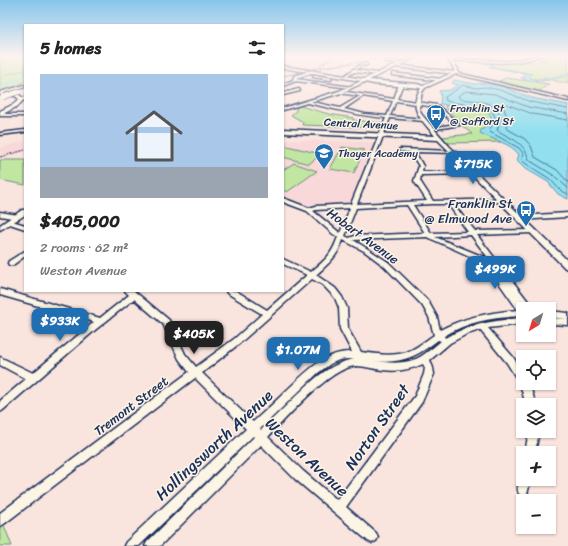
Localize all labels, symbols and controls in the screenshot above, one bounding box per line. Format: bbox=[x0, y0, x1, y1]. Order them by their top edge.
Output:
text: 5 homes bbox=[40, 33, 101, 63]
icon: filters bbox=[246, 37, 268, 59]
place label: Franklin St @ Safford St bbox=[450, 99, 514, 131]
icon: home bbox=[118, 100, 190, 172]
bus stop icon: Franklin St @ Safford St bbox=[425, 103, 447, 131]
street label: Central Avenue bbox=[323, 113, 399, 135]
school or university icon: Thayer Academy bbox=[313, 142, 335, 170]
place label: Thayer Academy bbox=[338, 144, 418, 163]
pin: $715K bbox=[445, 151, 501, 185]
text: $715K bbox=[454, 152, 492, 175]
place label: Franklin St @ Elmwood Ave bbox=[424, 192, 513, 230]
bus stop icon: Franklin St @ Elmwood Ave bbox=[515, 199, 537, 227]
street label: Hobart Avenue bbox=[322, 202, 404, 270]
text: $405,000 bbox=[40, 206, 120, 236]
text: 2 rooms · 62 m² bbox=[40, 236, 128, 259]
pin: $499K bbox=[467, 256, 523, 290]
text: $499K bbox=[475, 257, 515, 280]
text: Weston Avenue bbox=[40, 259, 127, 282]
north arrow bbox=[516, 302, 556, 342]
map controls bbox=[516, 302, 556, 534]
pin: $933K bbox=[32, 308, 88, 342]
text: $933K bbox=[41, 309, 79, 332]
pin: $405K bbox=[166, 321, 222, 355]
text: $405K bbox=[174, 322, 214, 345]
pin: $1.07M bbox=[265, 337, 331, 371]
text: $1.07M bbox=[276, 338, 320, 361]
button: locate bbox=[516, 350, 556, 390]
street label: Tremont Street bbox=[89, 370, 174, 442]
street label: Norton Street bbox=[337, 377, 418, 476]
street label: Hollingsworth Avenue bbox=[148, 382, 280, 508]
button: layers bbox=[516, 398, 556, 438]
street label: Weston Avenue bbox=[258, 410, 356, 504]
button: + bbox=[516, 446, 556, 486]
button: − bbox=[516, 494, 556, 534]

